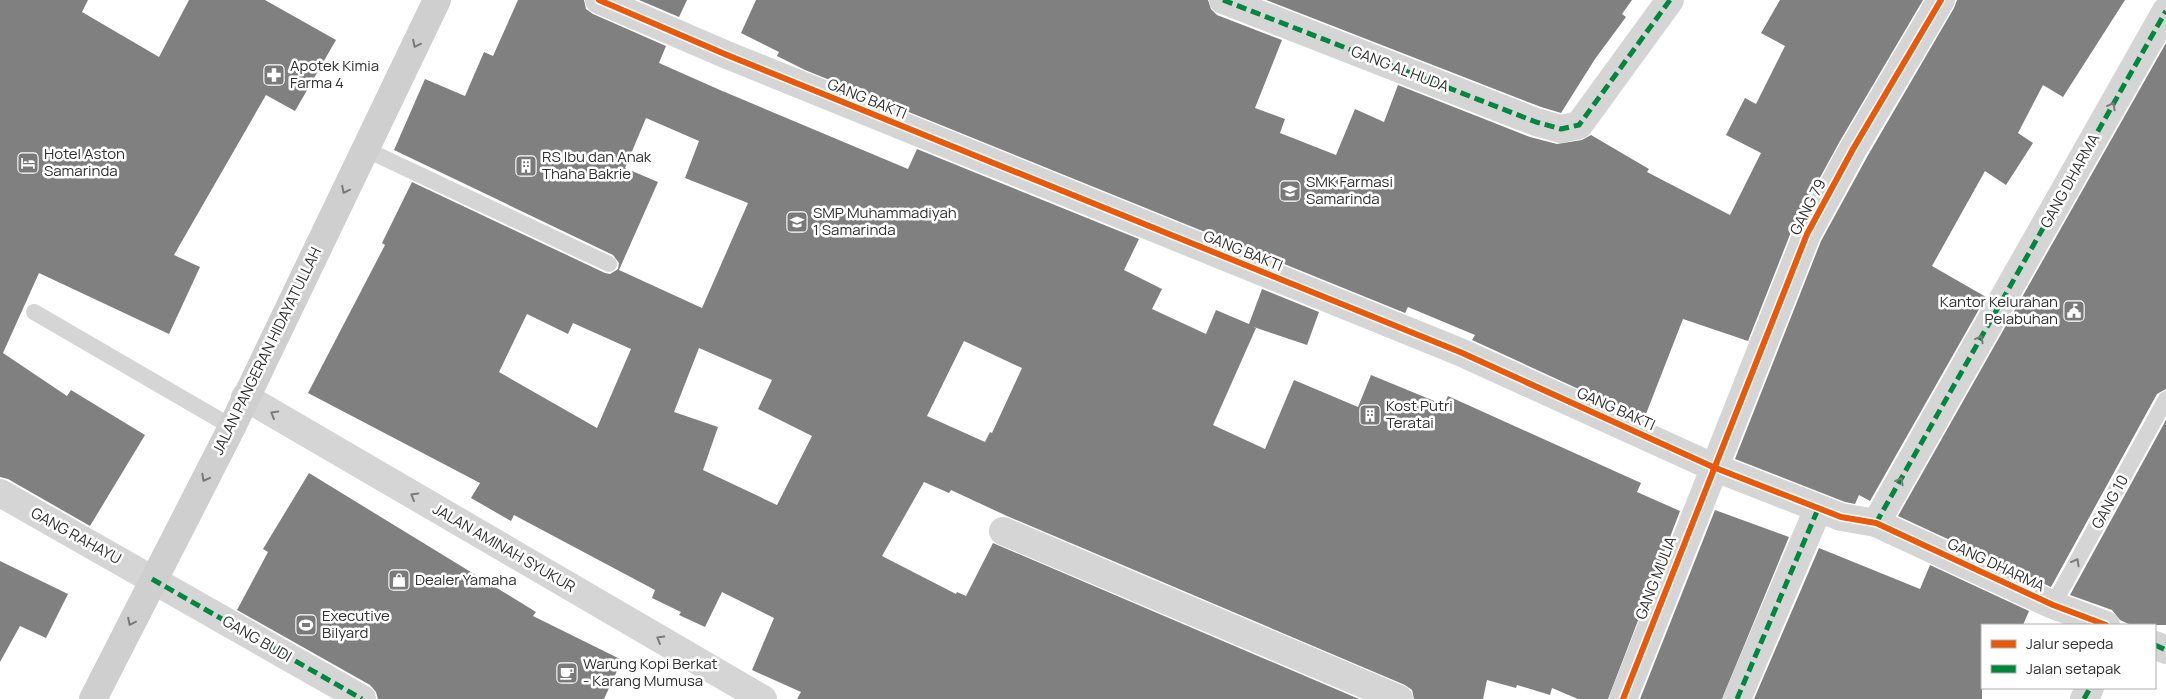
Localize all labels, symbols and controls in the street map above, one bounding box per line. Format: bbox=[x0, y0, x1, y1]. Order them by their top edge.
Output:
one-way arrow bbox=[412, 39, 422, 48]
street label: GANG AL HUDA bbox=[1348, 40, 1453, 97]
place label: Apotek Kimia Farma 4 bbox=[290, 55, 379, 93]
pharmacy icon: Apotek Kimia Farma 4 bbox=[262, 63, 286, 87]
street label: GANG BAKTI bbox=[824, 73, 910, 124]
one-way arrow bbox=[2106, 103, 2116, 112]
street label: GANG DHARMA bbox=[2035, 129, 2104, 232]
place label: Hotel Aston Samarinda bbox=[44, 143, 125, 181]
place label: RS Ibu dan Anak Thaha Bakrie bbox=[542, 146, 652, 184]
hotel icon: Hotel Aston Samarinda bbox=[16, 151, 40, 175]
building icon: RS Ibu dan Anak Thaha Bakrie bbox=[514, 154, 538, 178]
place label: SMK Farmasi Samarinda bbox=[1306, 171, 1393, 209]
street label: GANG 79 bbox=[1784, 175, 1831, 238]
school or university icon: SMK Farmasi Samarinda bbox=[1278, 179, 1302, 203]
one-way arrow bbox=[341, 185, 352, 194]
place label: SMP Muhammadiyah 1 Samarinda bbox=[813, 202, 957, 240]
school or university icon: SMP Muhammadiyah 1 Samarinda bbox=[785, 210, 809, 234]
street label: GANG BAKTI bbox=[1200, 225, 1286, 276]
street label: JALAN PANGERAN HIDAYATULLAH bbox=[207, 243, 326, 458]
place label: Kantor Kelurahan Pelabuhan bbox=[1940, 291, 2058, 329]
public building icon: Kantor Kelurahan Pelabuhan bbox=[2062, 299, 2086, 323]
one-way arrow bbox=[1974, 335, 1984, 344]
street label: GANG BAKTI bbox=[1574, 382, 1659, 435]
place label: Kost Putri Teratai bbox=[1386, 395, 1453, 433]
building icon: Kost Putri Teratai bbox=[1358, 403, 1382, 427]
one-way arrow bbox=[270, 410, 279, 420]
street label: GANG 10 bbox=[2086, 471, 2133, 532]
one-way arrow bbox=[201, 473, 211, 482]
one-way arrow bbox=[1894, 477, 1904, 486]
one-way arrow bbox=[411, 492, 420, 502]
street label: JALAN AMINAH SYUKUR bbox=[429, 498, 580, 597]
street label: GANG RAHAYU bbox=[27, 502, 125, 569]
street label: GANG MULIA bbox=[1630, 533, 1681, 622]
street label: GANG DHARMA bbox=[1944, 533, 2049, 596]
one-way arrow bbox=[2070, 559, 2080, 568]
shop icon: Dealer Yamaha bbox=[387, 568, 411, 592]
place label: Dealer Yamaha bbox=[415, 569, 516, 590]
place label: Executive Bilyard bbox=[322, 605, 390, 643]
street label: GANG BUDI bbox=[219, 610, 296, 667]
sports icon: Executive Bilyard bbox=[294, 613, 318, 637]
one-way arrow bbox=[127, 617, 137, 626]
legend bbox=[1981, 624, 2156, 689]
text: Jalur sepeda bbox=[2026, 633, 2113, 654]
one-way arrow bbox=[657, 636, 666, 646]
place label: Warung Kopi Berkat - Karang Mumusa bbox=[583, 653, 718, 691]
text: Jalan setapak bbox=[2026, 658, 2121, 679]
cafe icon: Warung Kopi Berkat - Karang Mumusa bbox=[555, 661, 579, 685]

